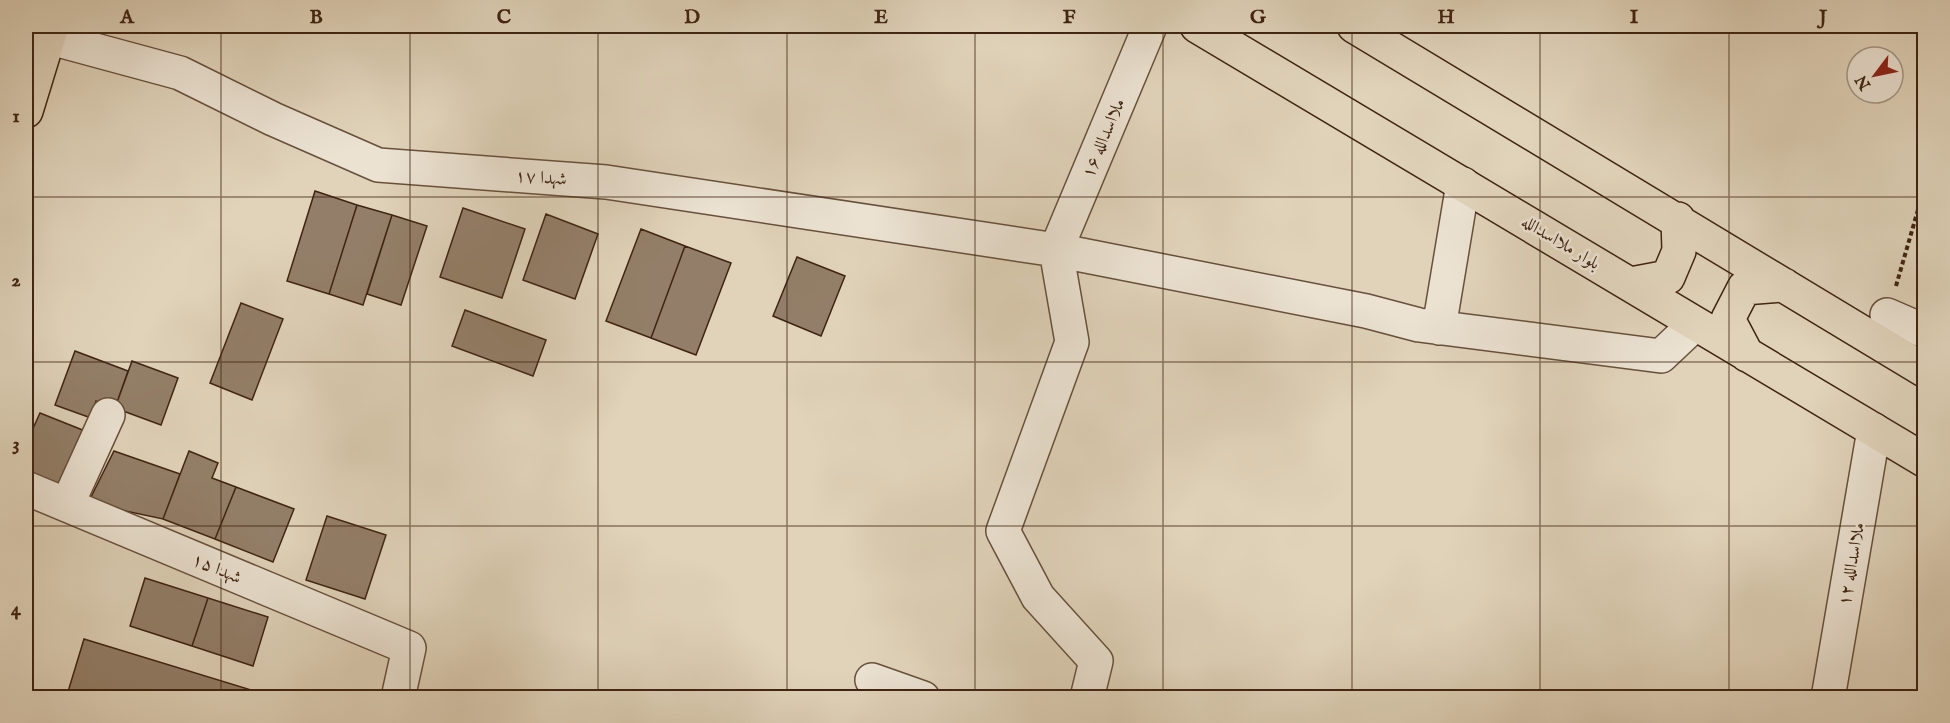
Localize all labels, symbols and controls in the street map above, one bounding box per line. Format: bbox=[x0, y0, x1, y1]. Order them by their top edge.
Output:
text: A bbox=[119, 5, 135, 30]
text: B bbox=[309, 5, 323, 30]
text: C bbox=[497, 5, 511, 30]
text: D bbox=[684, 5, 700, 30]
text: E bbox=[874, 5, 888, 30]
text: F bbox=[1063, 5, 1076, 30]
text: G bbox=[1250, 5, 1267, 30]
text: H bbox=[1437, 5, 1455, 30]
text: I bbox=[1630, 5, 1639, 30]
text: J bbox=[1816, 5, 1828, 30]
north arrow bbox=[1845, 45, 1905, 105]
text: N bbox=[1852, 71, 1877, 94]
street label: ملااسدالله ۱۶ bbox=[1077, 95, 1131, 182]
text: 1 bbox=[12, 104, 20, 129]
street label: شهدا ۱۷ bbox=[514, 165, 568, 192]
street label: بلوار ملااسدالله bbox=[1517, 211, 1604, 276]
text: 2 bbox=[11, 268, 21, 293]
text: 3 bbox=[12, 432, 20, 457]
street label: ملااسدالله ۱۲ bbox=[1834, 521, 1871, 608]
street label: شهدا ۱۵ bbox=[188, 549, 245, 590]
text: 4 bbox=[11, 597, 22, 622]

